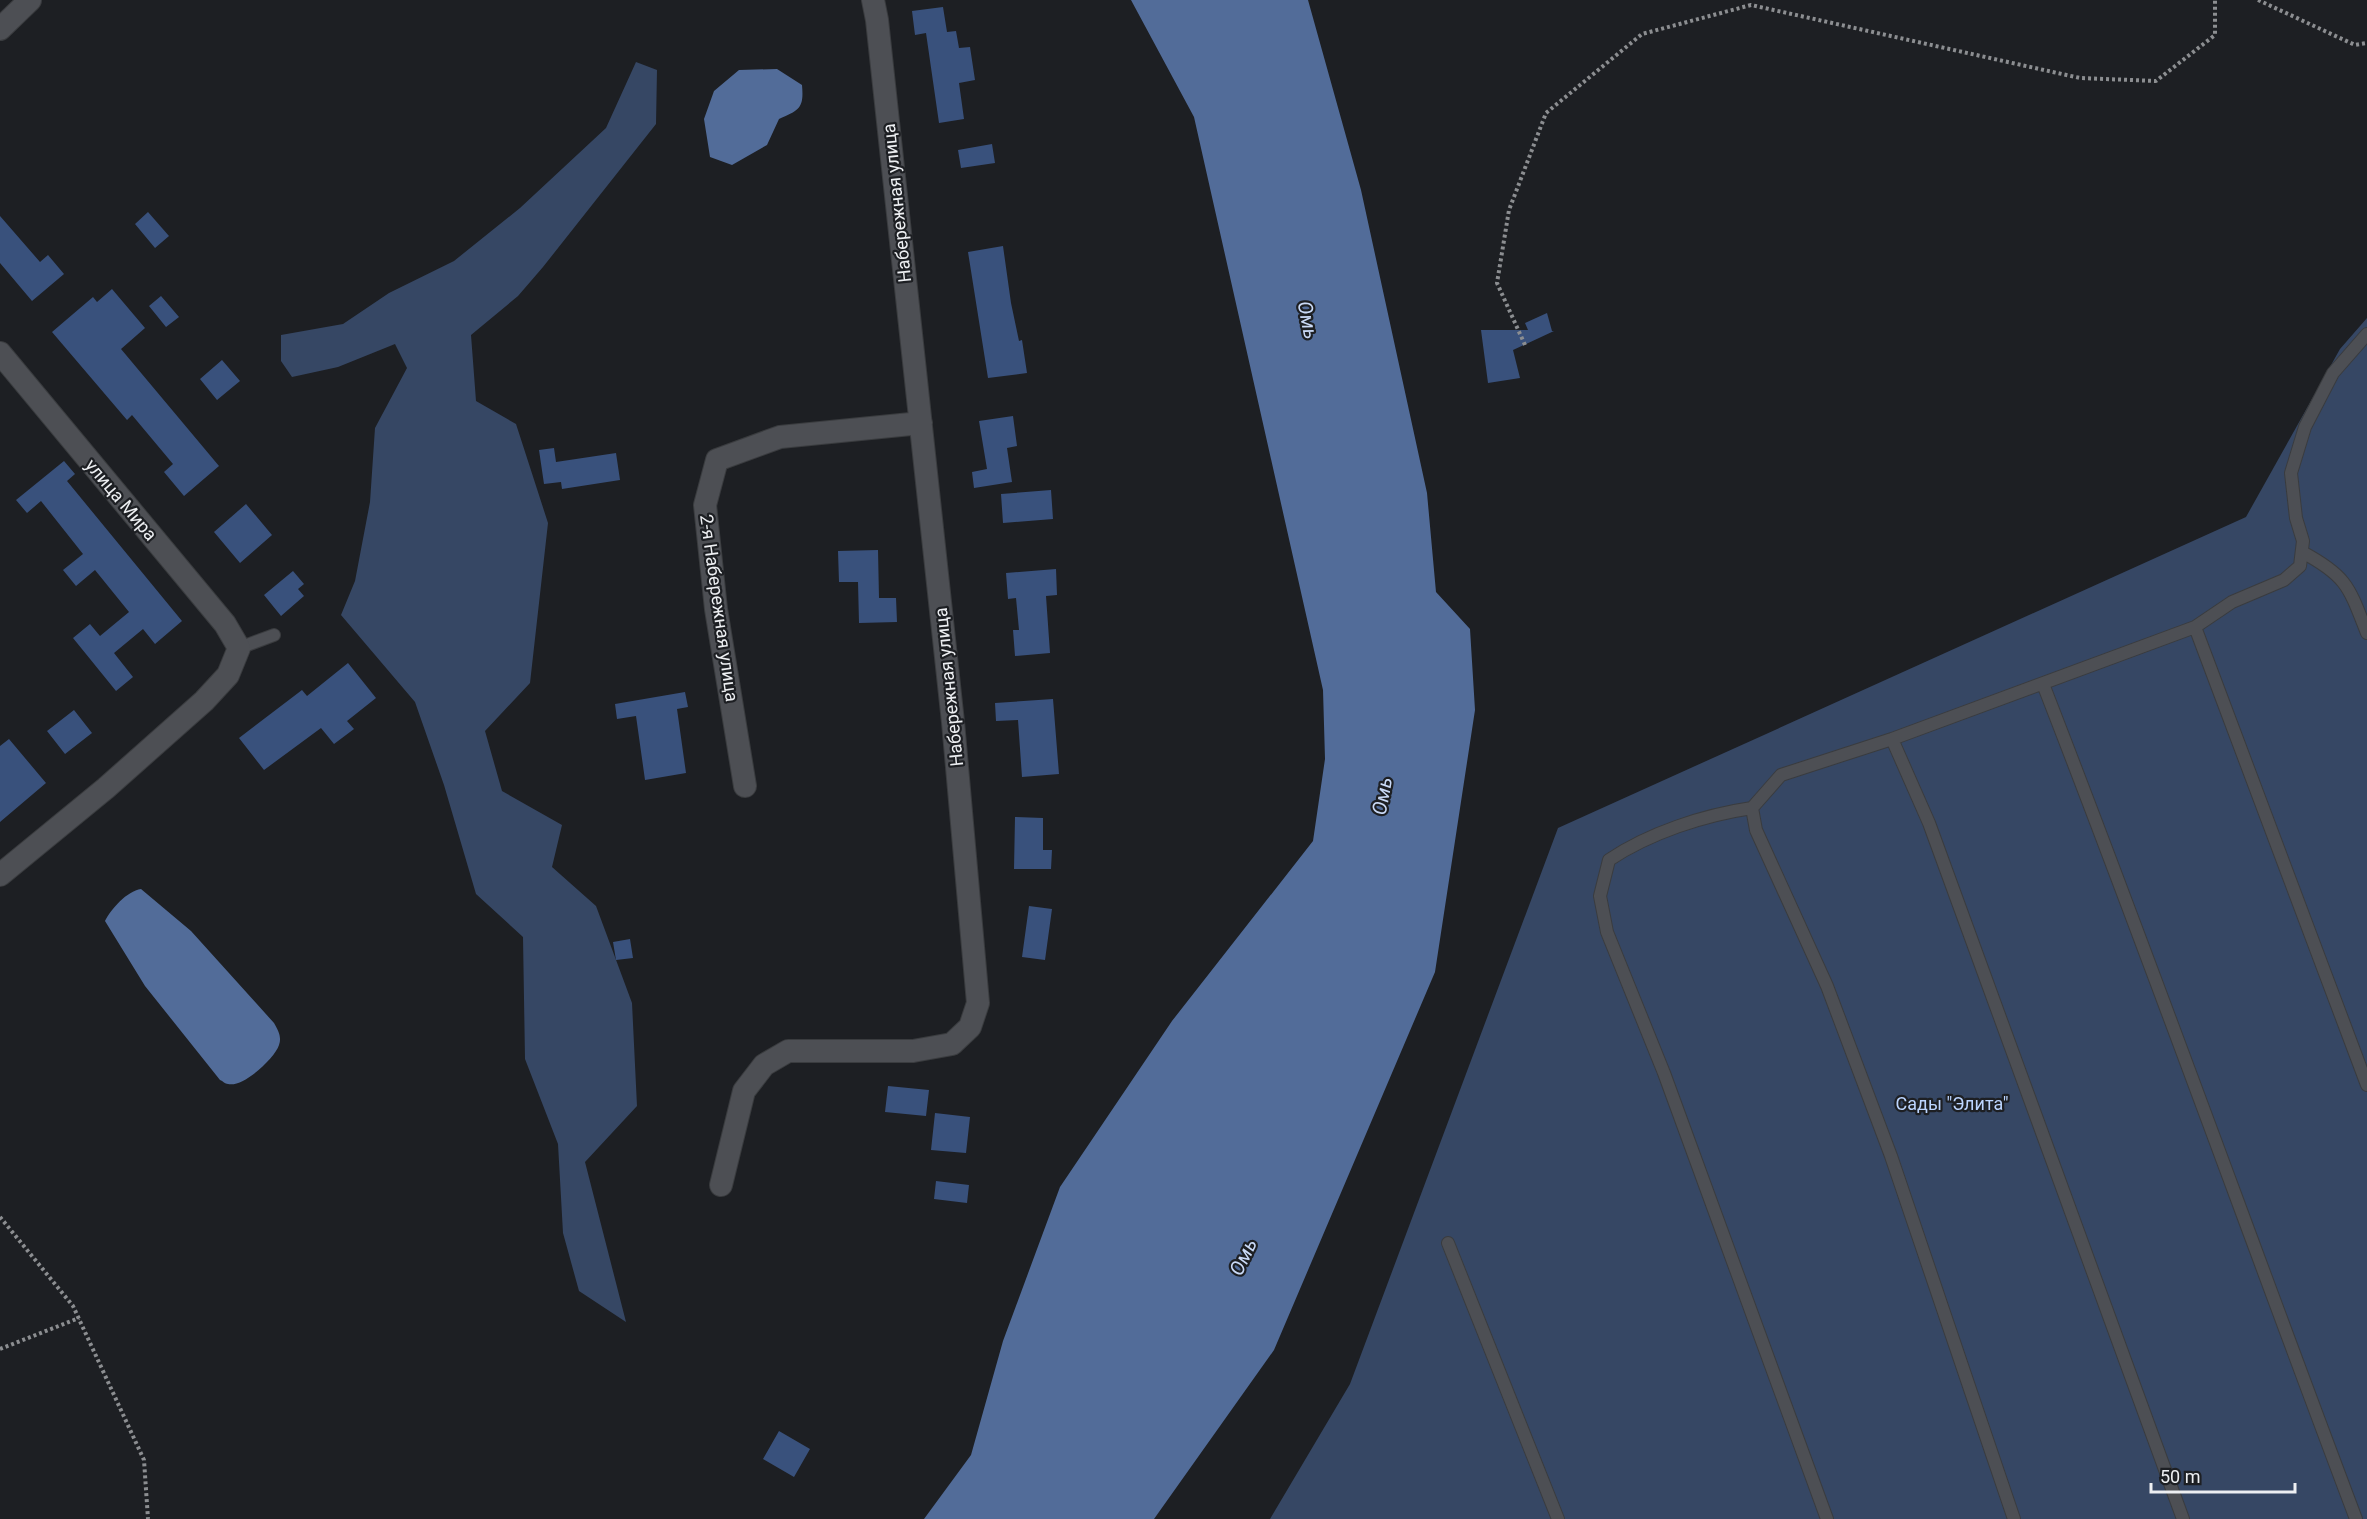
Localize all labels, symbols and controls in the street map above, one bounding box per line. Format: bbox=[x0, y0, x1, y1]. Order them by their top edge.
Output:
street label: Набережная улица bbox=[878, 123, 915, 283]
water label: Омь bbox=[1293, 299, 1323, 341]
street label: улица Мира bbox=[81, 455, 162, 545]
street label: 2-я Набережная улица bbox=[696, 513, 743, 703]
street label: Набережная улица bbox=[930, 607, 967, 767]
water label: Омь bbox=[1367, 775, 1397, 817]
park label: Сады "Элита" bbox=[1896, 1093, 2008, 1114]
water label: Омь bbox=[1224, 1235, 1262, 1279]
scale bar bbox=[2151, 1456, 2295, 1494]
text: 50 m bbox=[2160, 1466, 2200, 1487]

